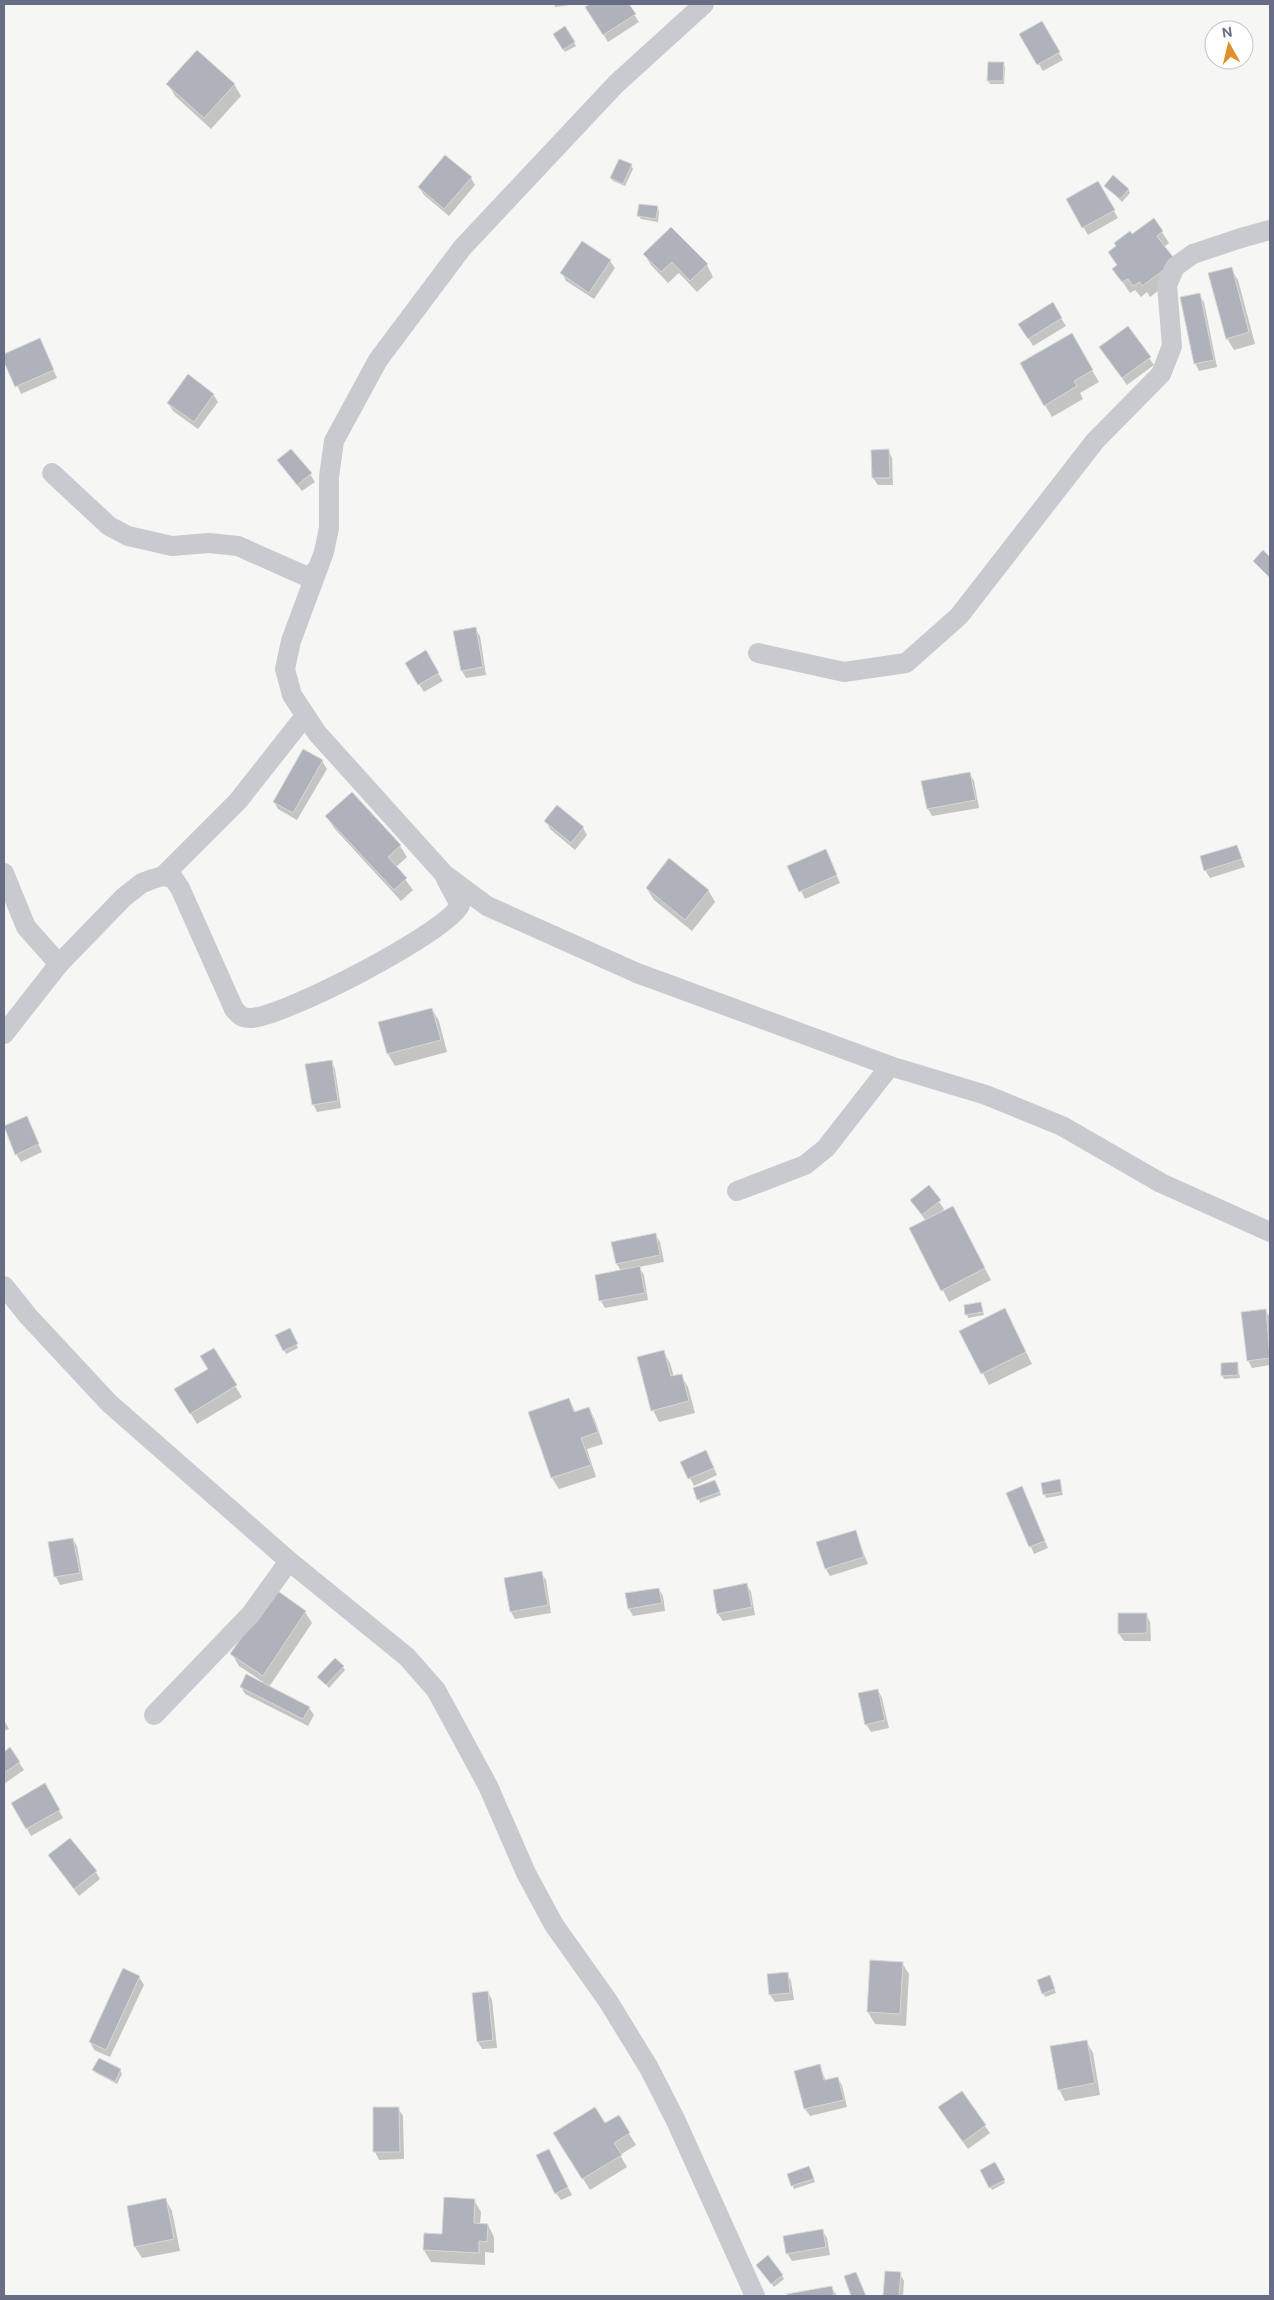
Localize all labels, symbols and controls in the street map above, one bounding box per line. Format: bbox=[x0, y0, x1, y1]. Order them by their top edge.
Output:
north arrow bbox=[1204, 20, 1254, 70]
text: N bbox=[1221, 23, 1234, 42]

